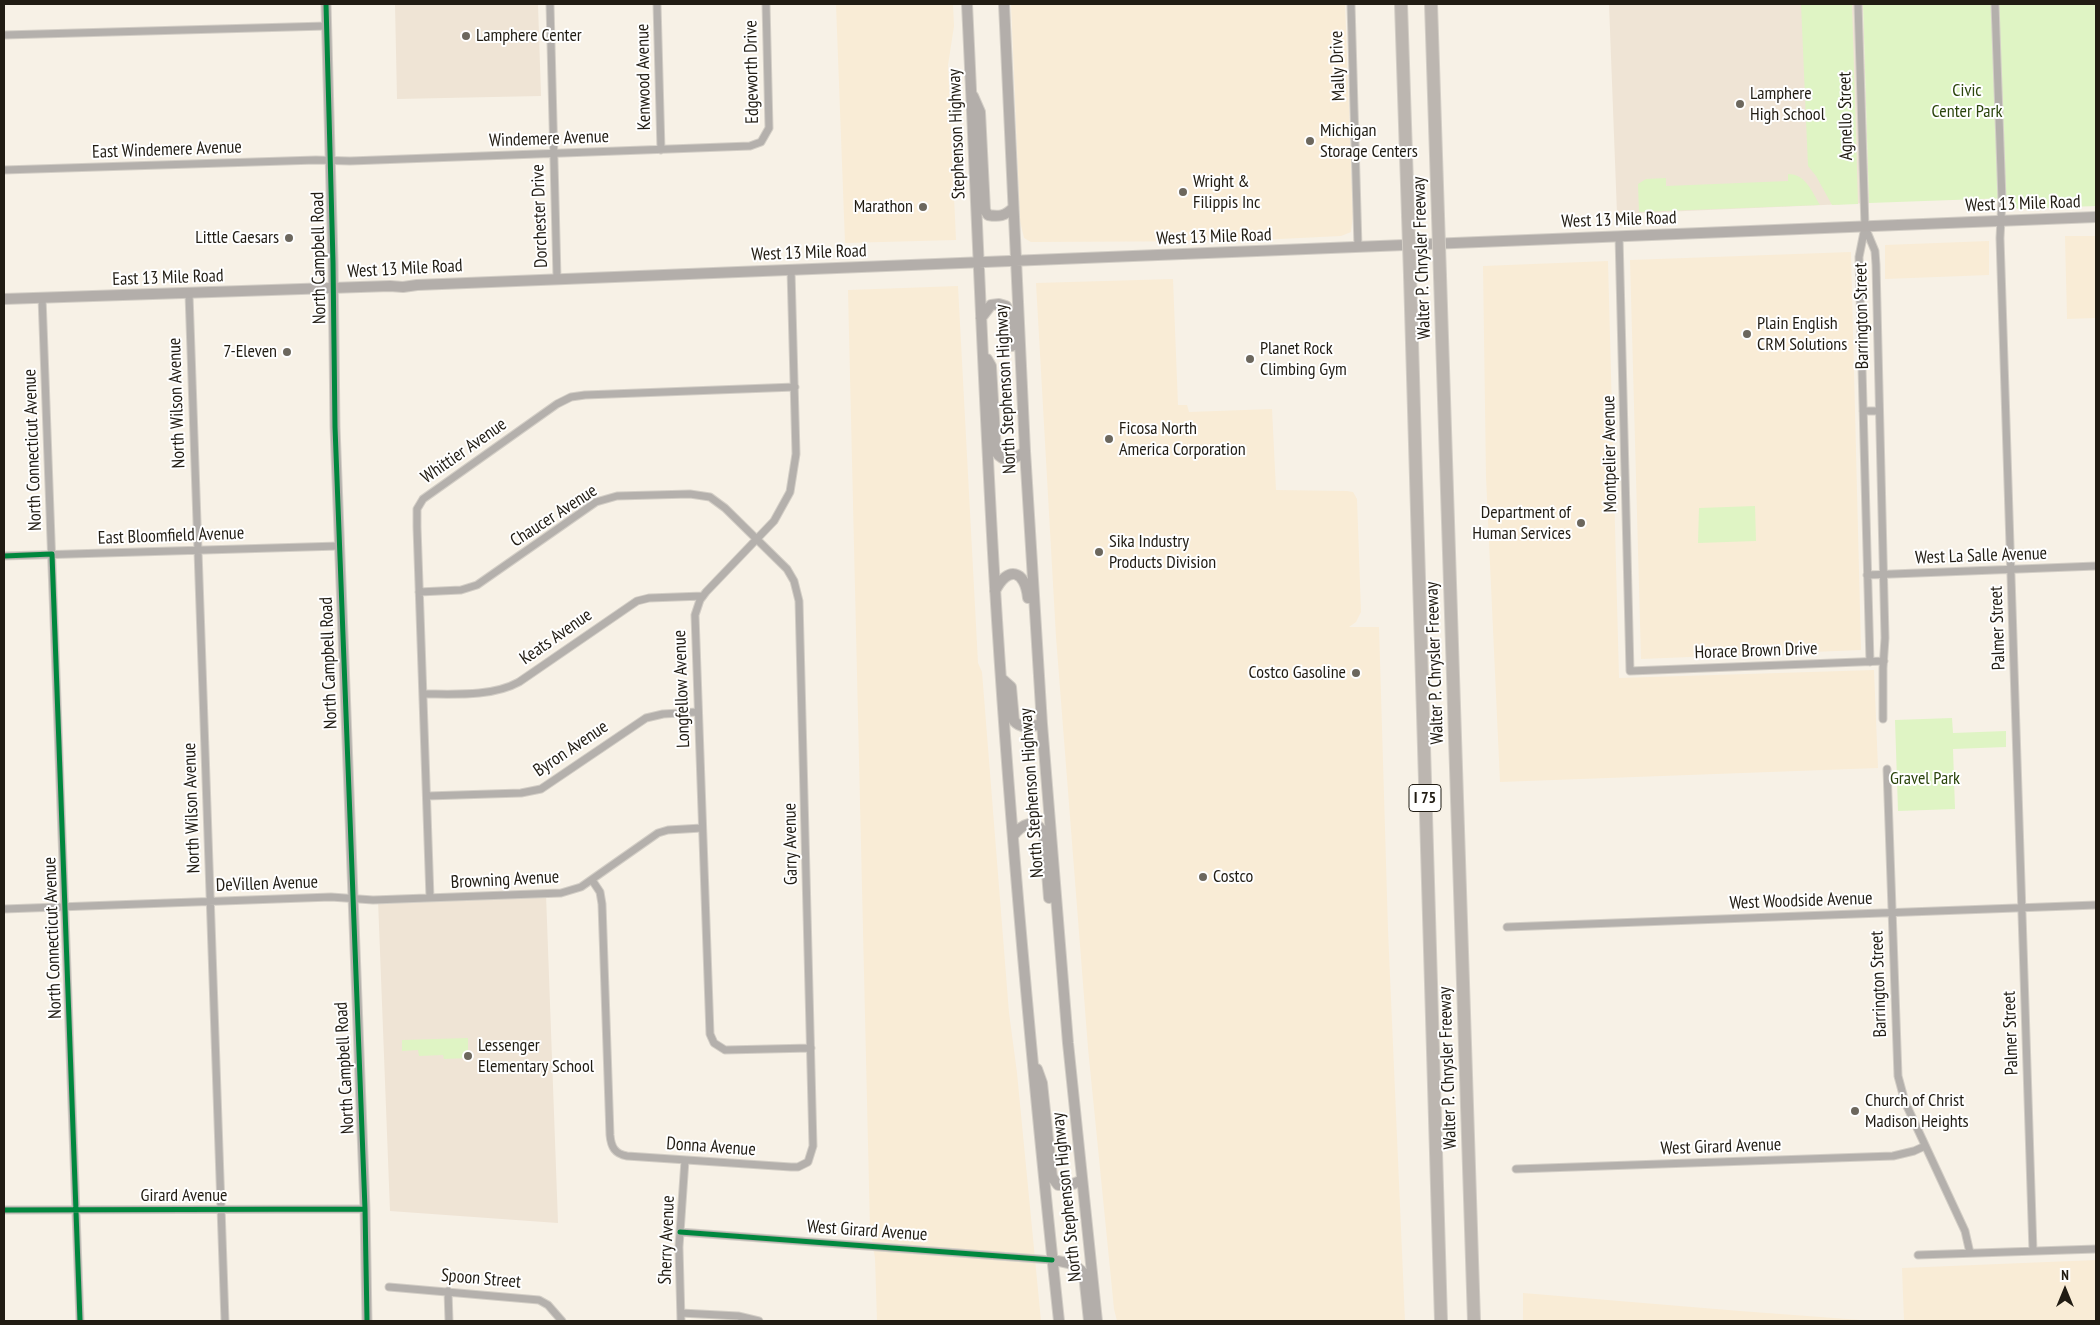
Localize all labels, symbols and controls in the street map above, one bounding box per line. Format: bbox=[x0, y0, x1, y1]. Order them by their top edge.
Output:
street label: Edgeworth Drive bbox=[740, 20, 764, 124]
street label: Kenwood Avenue bbox=[632, 23, 656, 131]
place label: Lamphere Center bbox=[476, 25, 582, 47]
marker: Lamphere Center bbox=[460, 30, 472, 42]
street label: Mally Drive bbox=[1326, 30, 1350, 102]
street label: Stephenson Highway bbox=[944, 68, 970, 200]
street label: Agnello Street bbox=[1834, 71, 1858, 161]
park label: Civic Center Park bbox=[1932, 80, 2002, 122]
place label: Lamphere High School bbox=[1750, 83, 1825, 126]
marker: Lamphere High School bbox=[1734, 98, 1746, 110]
place label: Michigan Storage Centers bbox=[1320, 120, 1418, 162]
street label: Windemere Avenue bbox=[489, 126, 609, 152]
marker: Michigan Storage Centers bbox=[1304, 135, 1316, 147]
street label: East Windemere Avenue bbox=[92, 137, 242, 163]
street label: Dorchester Drive bbox=[527, 164, 553, 268]
place label: Wright & Filippis Inc bbox=[1193, 171, 1260, 213]
street label: Walter P. Chrysler Freeway bbox=[1408, 176, 1436, 340]
marker: Wright & Filippis Inc bbox=[1177, 186, 1189, 198]
street label: West 13 Mile Road bbox=[1965, 191, 2081, 217]
street label: North Campbell Road bbox=[307, 192, 331, 324]
place label: Marathon bbox=[854, 196, 913, 218]
marker: Marathon bbox=[917, 201, 929, 213]
street label: West 13 Mile Road bbox=[1561, 207, 1677, 233]
street label: West 13 Mile Road bbox=[1156, 224, 1272, 250]
place label: Little Caesars bbox=[195, 227, 279, 249]
marker: Little Caesars bbox=[283, 232, 295, 244]
street label: West 13 Mile Road bbox=[751, 240, 867, 266]
street label: West 13 Mile Road bbox=[347, 255, 463, 283]
street label: Barrington Street bbox=[1850, 262, 1874, 370]
street label: East 13 Mile Road bbox=[112, 265, 224, 291]
street label: North Stephenson Highway bbox=[991, 304, 1021, 474]
place label: Plain English CRM Solutions bbox=[1757, 313, 1847, 356]
marker: Plain English CRM Solutions bbox=[1741, 328, 1753, 340]
street label: North Wilson Avenue bbox=[164, 337, 190, 469]
place label: Planet Rock Climbing Gym bbox=[1260, 338, 1347, 380]
place label: 7-Eleven bbox=[223, 341, 277, 363]
marker: 7-Eleven bbox=[281, 346, 293, 358]
marker: Planet Rock Climbing Gym bbox=[1244, 353, 1256, 365]
street label: North Connecticut Avenue bbox=[19, 369, 47, 531]
street label: Montpelier Avenue bbox=[1598, 395, 1622, 513]
street label: Whittier Avenue bbox=[417, 414, 511, 488]
place label: Ficosa North America Corporation bbox=[1119, 418, 1246, 460]
marker: Ficosa North America Corporation bbox=[1103, 433, 1115, 445]
street label: Chaucer Avenue bbox=[507, 480, 601, 552]
place label: Department of Human Services bbox=[1472, 502, 1571, 544]
marker: Department of Human Services bbox=[1575, 517, 1587, 529]
street label: East Bloomfield Avenue bbox=[97, 523, 245, 549]
place label: Sika Industry Products Division bbox=[1109, 531, 1216, 574]
street label: West La Salle Avenue bbox=[1915, 543, 2047, 569]
marker: Sika Industry Products Division bbox=[1093, 546, 1105, 558]
street label: Walter P. Chrysler Freeway bbox=[1421, 581, 1449, 745]
street label: Palmer Street bbox=[1986, 586, 2010, 670]
street label: North Campbell Road bbox=[316, 596, 342, 730]
street label: Keats Avenue bbox=[516, 604, 596, 670]
street label: Longfellow Avenue bbox=[669, 630, 695, 748]
street label: Horace Brown Drive bbox=[1694, 638, 1818, 664]
place label: Costco Gasoline bbox=[1249, 662, 1346, 684]
marker: Costco Gasoline bbox=[1350, 667, 1362, 679]
street label: North Stephenson Highway bbox=[1015, 707, 1049, 879]
street label: Byron Avenue bbox=[530, 716, 612, 782]
street label: North Wilson Avenue bbox=[179, 742, 205, 874]
park label: Gravel Park bbox=[1890, 768, 1960, 790]
road number: I 75 bbox=[1409, 784, 1441, 811]
street label: Garry Avenue bbox=[779, 803, 803, 885]
street label: North Connecticut Avenue bbox=[39, 857, 67, 1019]
street label: Browning Avenue bbox=[450, 866, 560, 894]
place label: Costco bbox=[1213, 866, 1253, 888]
street label: DeVillen Avenue bbox=[216, 871, 318, 897]
marker: Costco bbox=[1197, 871, 1209, 883]
street label: West Woodside Avenue bbox=[1729, 888, 1873, 914]
street label: Barrington Street bbox=[1866, 930, 1892, 1038]
street label: Walter P. Chrysler Freeway bbox=[1434, 986, 1462, 1150]
street label: Palmer Street bbox=[1999, 991, 2023, 1075]
street label: North Campbell Road bbox=[331, 1001, 359, 1135]
place label: Lessenger Elementary School bbox=[478, 1035, 594, 1078]
marker: Lessenger Elementary School bbox=[462, 1050, 474, 1062]
place label: Church of Christ Madison Heights bbox=[1865, 1090, 1969, 1132]
marker: Church of Christ Madison Heights bbox=[1849, 1105, 1861, 1117]
street label: North Stephenson Highway bbox=[1047, 1111, 1087, 1283]
street label: Donna Avenue bbox=[666, 1133, 756, 1161]
street label: West Girard Avenue bbox=[1660, 1134, 1782, 1160]
street label: Girard Avenue bbox=[141, 1185, 227, 1207]
street label: Sherry Avenue bbox=[655, 1195, 679, 1285]
street label: West Girard Avenue bbox=[806, 1216, 928, 1246]
street label: Spoon Street bbox=[440, 1265, 522, 1293]
north arrow bbox=[2040, 1265, 2090, 1315]
text: N bbox=[2061, 1266, 2069, 1284]

